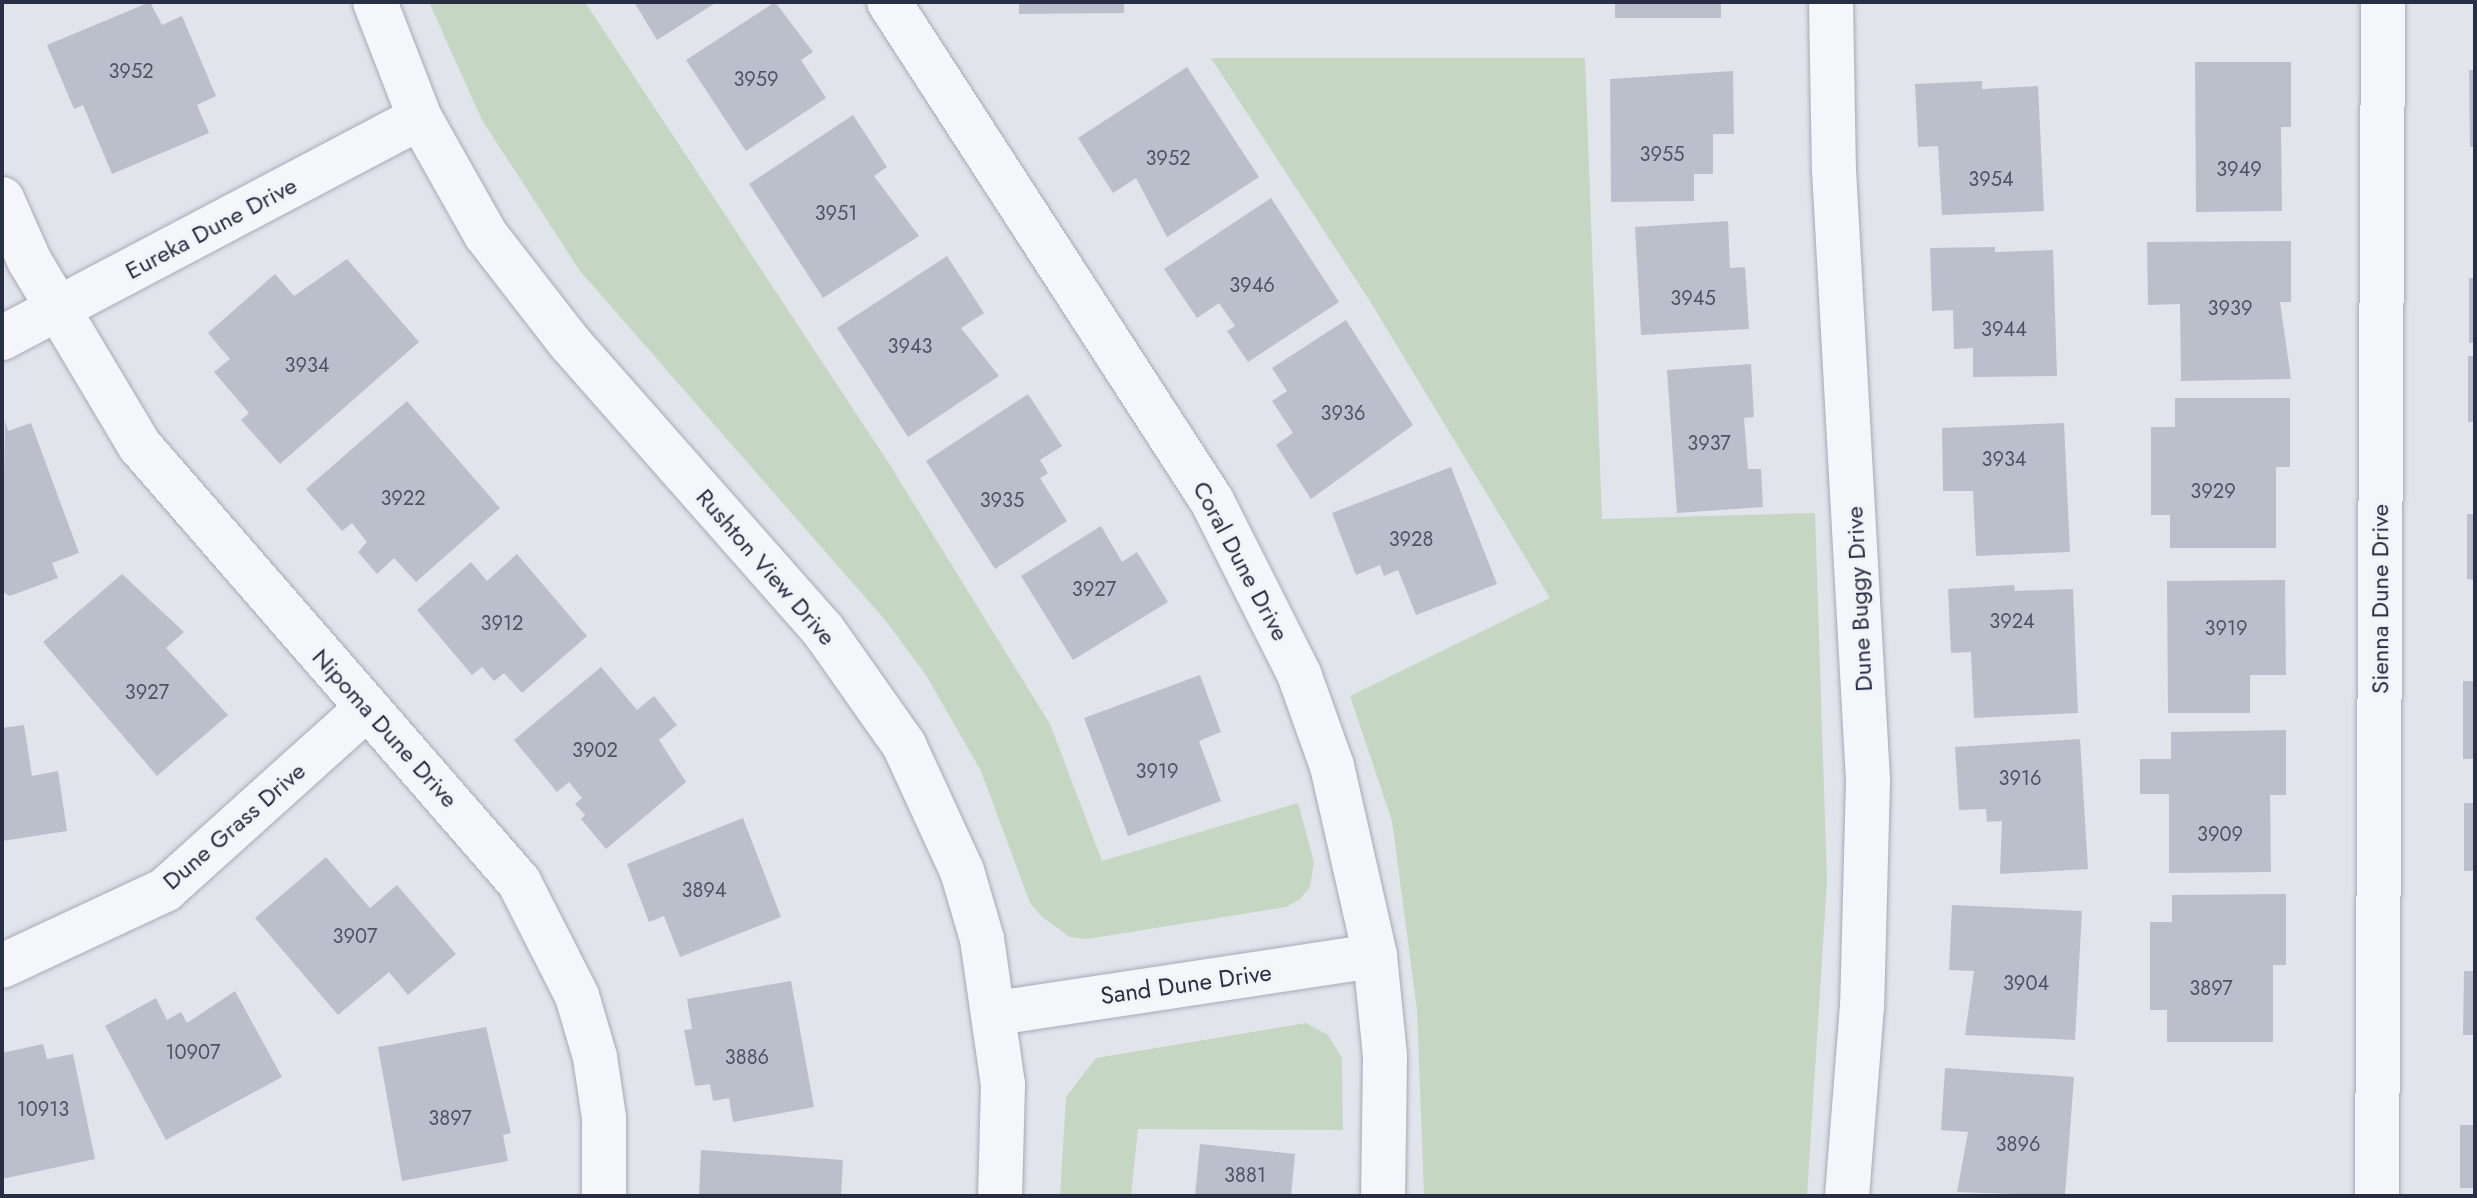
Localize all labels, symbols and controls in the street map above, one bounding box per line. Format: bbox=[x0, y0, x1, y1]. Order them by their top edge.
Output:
house number: 3952 bbox=[108, 59, 154, 83]
house number: 3959 bbox=[733, 67, 779, 91]
house number: 3955 bbox=[1640, 142, 1684, 166]
house number: 3952 bbox=[1145, 146, 1191, 170]
house number: 3949 bbox=[2216, 157, 2262, 181]
house number: 3954 bbox=[1968, 167, 2014, 191]
street label: Eureka Dune Drive bbox=[120, 171, 302, 285]
house number: 3951 bbox=[815, 201, 857, 225]
house number: 3946 bbox=[1229, 273, 1275, 297]
house number: 3945 bbox=[1670, 286, 1716, 310]
house number: 3939 bbox=[2208, 296, 2252, 320]
house number: 3944 bbox=[1981, 317, 2027, 341]
house number: 3943 bbox=[887, 334, 933, 358]
house number: 3934 bbox=[284, 353, 330, 377]
house number: 3936 bbox=[1321, 401, 1365, 425]
house number: 3937 bbox=[1687, 431, 1731, 455]
house number: 3934 bbox=[1981, 447, 2027, 471]
street label: Coral Dune Drive bbox=[1187, 476, 1295, 646]
house number: 3929 bbox=[2190, 479, 2236, 503]
street label: Rushton View Drive bbox=[690, 483, 842, 651]
house number: 3922 bbox=[380, 486, 426, 510]
house number: 3935 bbox=[980, 488, 1024, 512]
street label: Sienna Dune Drive bbox=[2366, 504, 2394, 694]
street label: Dune Buggy Drive bbox=[1840, 506, 1878, 692]
house number: 3928 bbox=[1389, 527, 1433, 551]
house number: 3927 bbox=[1072, 577, 1116, 601]
house number: 3924 bbox=[1989, 609, 2035, 633]
house number: 3912 bbox=[481, 611, 523, 635]
house number: 3919 bbox=[2205, 616, 2247, 640]
street label: Nipoma Dune Drive bbox=[306, 643, 464, 813]
house number: 3927 bbox=[125, 680, 169, 704]
house number: 3902 bbox=[572, 738, 618, 762]
street label: Dune Grass Drive bbox=[157, 756, 311, 896]
house number: 3919 bbox=[1136, 759, 1178, 783]
house number: 3916 bbox=[1999, 766, 2041, 790]
house number: 3909 bbox=[2197, 822, 2243, 846]
house number: 3894 bbox=[681, 878, 727, 902]
house number: 3907 bbox=[333, 924, 377, 948]
street label: Sand Dune Drive bbox=[1099, 958, 1273, 1010]
house number: 3904 bbox=[2003, 971, 2049, 995]
house number: 3897 bbox=[2189, 976, 2233, 1000]
house number: 10907 bbox=[165, 1040, 221, 1064]
house number: 3886 bbox=[725, 1045, 769, 1069]
house number: 10913 bbox=[17, 1097, 69, 1121]
house number: 3897 bbox=[428, 1106, 472, 1130]
house number: 3896 bbox=[1996, 1132, 2040, 1156]
house number: 3881 bbox=[1224, 1163, 1266, 1187]

